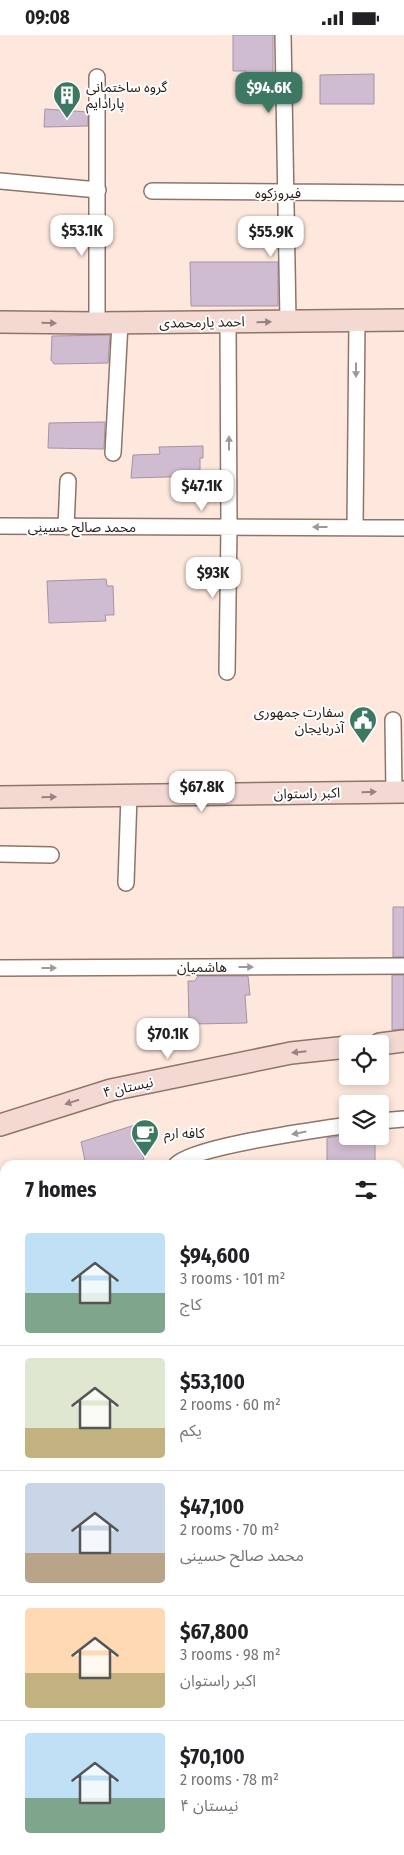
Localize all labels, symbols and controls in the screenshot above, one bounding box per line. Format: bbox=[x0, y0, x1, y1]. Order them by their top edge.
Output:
text: 09:08 bbox=[25, 6, 70, 29]
pin: $94.6K bbox=[228, 71, 310, 114]
text: $94.6K bbox=[246, 78, 292, 97]
place label: گروه ساختمانی پارادایم bbox=[86, 79, 168, 114]
building icon: گروه ساختمانی پارادایم bbox=[52, 80, 82, 119]
street label: فیروزکوه bbox=[255, 185, 301, 202]
pin: $53.1K bbox=[41, 215, 123, 257]
pin: $55.9K bbox=[230, 215, 312, 258]
text: $53.1K bbox=[61, 221, 103, 240]
text: $55.9K bbox=[249, 222, 293, 241]
street label: احمد یارمحمدی bbox=[159, 313, 245, 332]
one-way arrow bbox=[256, 318, 272, 326]
one-way arrow bbox=[41, 319, 57, 327]
one-way arrow bbox=[352, 362, 360, 378]
one-way arrow bbox=[225, 435, 233, 451]
pin: $47.1K bbox=[161, 469, 243, 512]
text: $47.1K bbox=[182, 476, 222, 495]
street label: محمد صالح حسینی bbox=[28, 519, 136, 538]
one-way arrow bbox=[312, 523, 328, 531]
pin: $93K bbox=[183, 557, 243, 599]
text: $93K bbox=[197, 563, 229, 582]
place label: سفارت جمهوری آذربایجان bbox=[254, 704, 345, 737]
public building icon: سفارت جمهوری آذربایجان bbox=[348, 705, 378, 744]
pin: $67.8K bbox=[161, 771, 243, 813]
text: $67.8K bbox=[180, 777, 224, 796]
street label: اکبر راستوان bbox=[274, 784, 340, 803]
one-way arrow bbox=[361, 788, 377, 796]
one-way arrow bbox=[41, 792, 57, 800]
street label: هاشمیان bbox=[177, 959, 227, 976]
one-way arrow bbox=[238, 963, 254, 971]
one-way arrow bbox=[41, 964, 57, 972]
pin: $70.1K bbox=[127, 1017, 209, 1060]
text: $70.1K bbox=[147, 1024, 189, 1043]
map controls bbox=[339, 1035, 389, 1145]
button: locate bbox=[339, 1035, 389, 1085]
one-way arrow bbox=[291, 1048, 307, 1056]
street label: نیستان ۴ bbox=[101, 1073, 155, 1102]
button: layers bbox=[339, 1095, 389, 1145]
one-way arrow bbox=[65, 1099, 80, 1106]
cafe icon: کافه ارم bbox=[130, 1118, 160, 1157]
place label: کافه ارم bbox=[164, 1125, 205, 1144]
one-way arrow bbox=[291, 1129, 307, 1137]
icon: filters bbox=[352, 1176, 380, 1204]
text: 7 homes bbox=[25, 1177, 96, 1203]
text: $94,600 bbox=[180, 1243, 250, 1269]
icon: home bbox=[65, 1253, 125, 1313]
text: 3 rooms · 101 m² bbox=[180, 1269, 285, 1288]
text: کاج bbox=[180, 1295, 201, 1314]
text: $53,100 bbox=[180, 1369, 245, 1395]
icon: home bbox=[65, 1378, 125, 1438]
text: 2 rooms · 60 m² bbox=[180, 1395, 281, 1414]
text: یکم bbox=[180, 1421, 202, 1440]
text: $47,100 bbox=[180, 1494, 244, 1520]
icon: home bbox=[65, 1503, 125, 1563]
text: 2 rooms · 70 m² bbox=[180, 1520, 279, 1539]
text: محمد صالح حسینی bbox=[180, 1546, 304, 1565]
text: $67,800 bbox=[180, 1619, 249, 1645]
icon: home bbox=[65, 1628, 125, 1688]
text: 3 rooms · 98 m² bbox=[180, 1645, 281, 1664]
text: اکبر راستوان bbox=[180, 1671, 256, 1690]
text: $70,100 bbox=[180, 1744, 245, 1770]
icon: home bbox=[65, 1753, 125, 1813]
text: 2 rooms · 78 m² bbox=[180, 1770, 279, 1789]
text: نیستان ۴ bbox=[180, 1796, 238, 1815]

